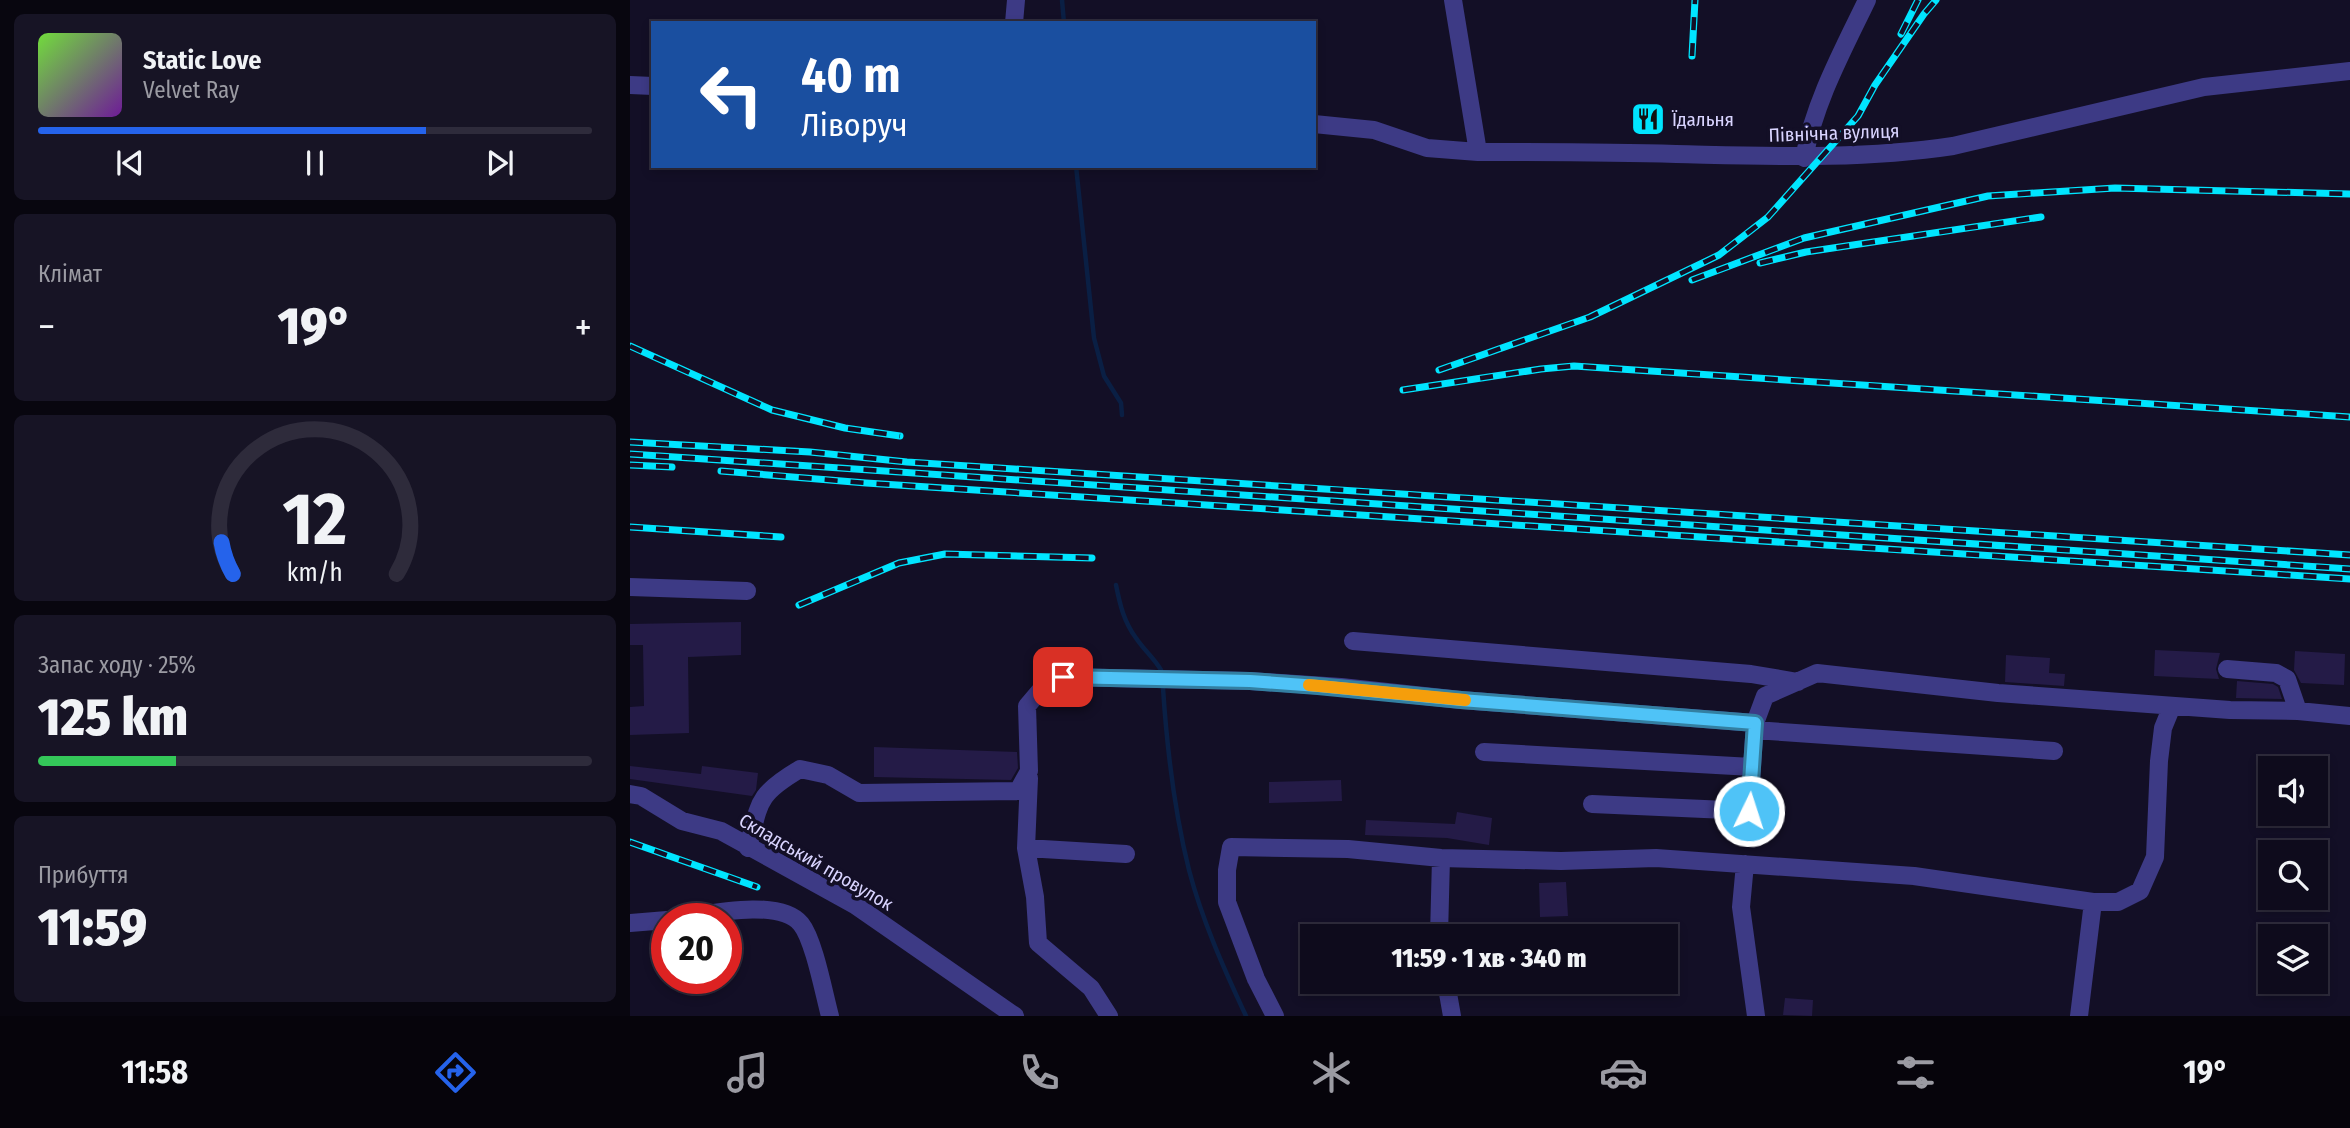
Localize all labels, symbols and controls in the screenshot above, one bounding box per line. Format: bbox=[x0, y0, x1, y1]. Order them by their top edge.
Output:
text: Static Love bbox=[143, 45, 261, 76]
text: 40 m bbox=[801, 46, 901, 105]
icon: left bbox=[686, 49, 777, 140]
text: Velvet Ray bbox=[143, 76, 239, 104]
restaurant icon: Їдальня bbox=[1629, 100, 1667, 138]
text: Ліворуч bbox=[801, 106, 908, 144]
place label: Їдальня bbox=[1671, 108, 1734, 131]
street label: Північна вулиця bbox=[1768, 119, 1900, 147]
icon: previous bbox=[111, 144, 149, 182]
icon: pause bbox=[296, 144, 334, 182]
icon: next bbox=[481, 144, 519, 182]
text: Клімат bbox=[38, 260, 102, 288]
text: 19° bbox=[278, 295, 352, 358]
text: − bbox=[38, 304, 55, 350]
text: + bbox=[575, 304, 592, 350]
text: 12 bbox=[283, 476, 347, 563]
text: km/h bbox=[287, 558, 343, 588]
pin bbox=[1033, 647, 1093, 707]
text: Запас ходу · 25% bbox=[38, 651, 196, 679]
icon: arrive bbox=[1044, 658, 1082, 696]
text: 125 km bbox=[38, 686, 188, 749]
map controls bbox=[2258, 756, 2328, 994]
button: sound bbox=[2258, 756, 2328, 826]
position arrow bbox=[1712, 774, 1786, 848]
street label: Складський провулок bbox=[735, 809, 897, 916]
button: search bbox=[2258, 840, 2328, 910]
text: Прибуття bbox=[38, 861, 128, 889]
text: 11:59 bbox=[38, 896, 147, 959]
speed limit sign: 20 bbox=[651, 903, 742, 994]
button: layers bbox=[2258, 924, 2328, 994]
text: 11:59 · 1 хв · 340 m bbox=[1392, 943, 1586, 974]
icon: directions bbox=[431, 1048, 480, 1097]
icon: music bbox=[723, 1048, 772, 1097]
icon: phone bbox=[1015, 1048, 1064, 1097]
icon: climate bbox=[1307, 1048, 1356, 1097]
icon: car bbox=[1599, 1048, 1648, 1097]
icon: filters bbox=[1891, 1048, 1940, 1097]
text: 11:58 bbox=[122, 1053, 188, 1091]
text: 19° bbox=[2183, 1053, 2228, 1091]

